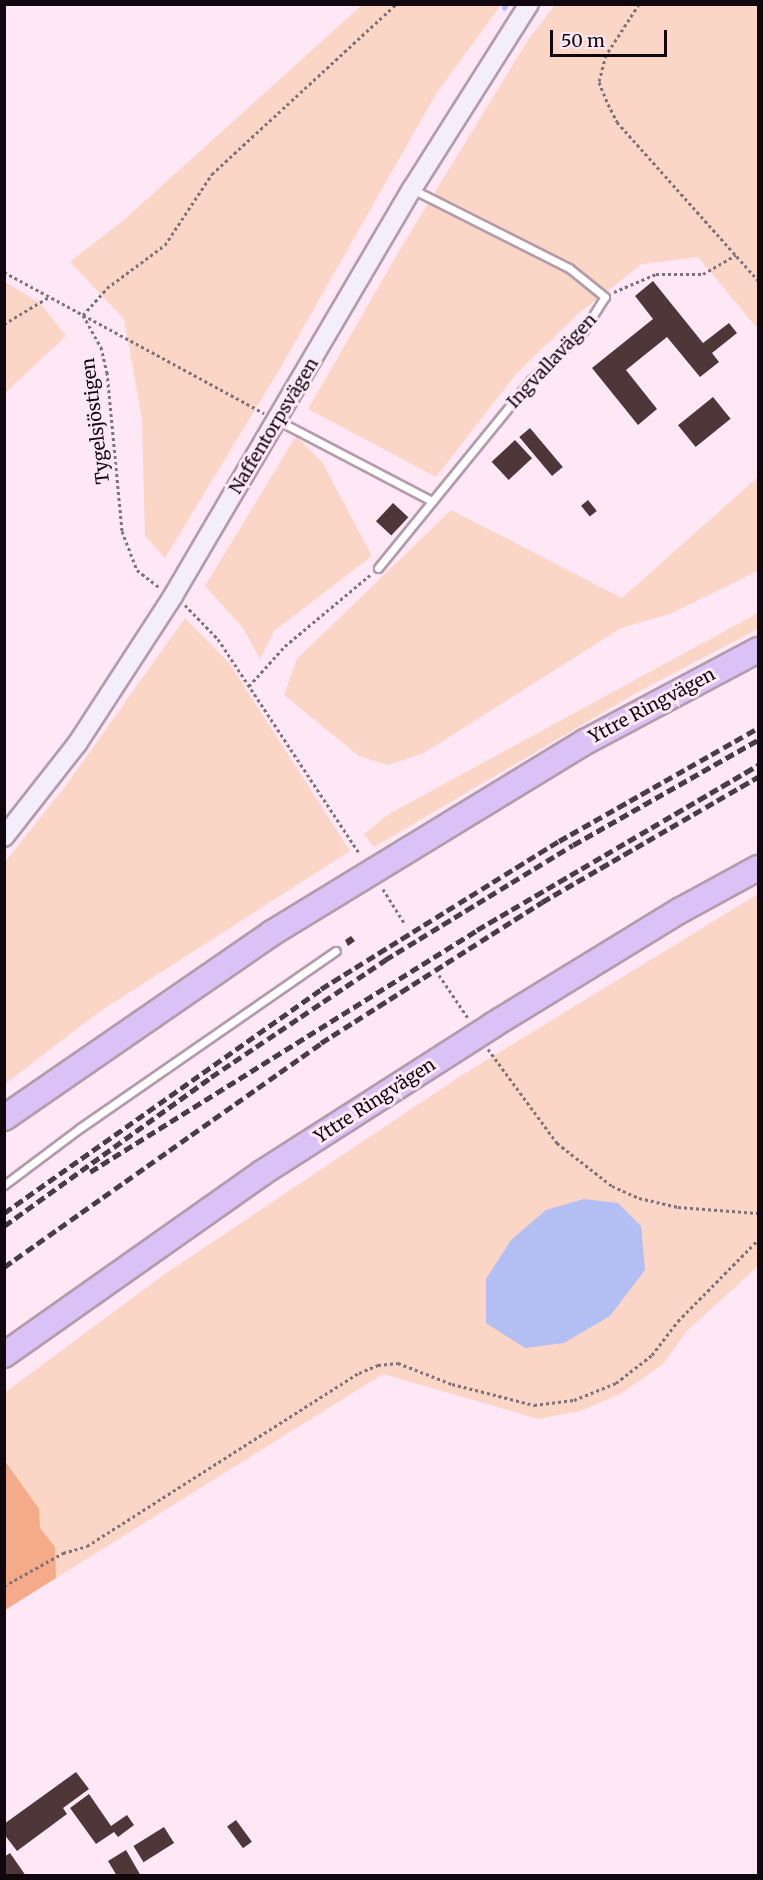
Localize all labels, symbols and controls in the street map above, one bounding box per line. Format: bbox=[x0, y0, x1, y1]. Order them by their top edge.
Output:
scale bar bbox=[553, 18, 670, 56]
text: 50 m bbox=[561, 29, 605, 52]
street label: Ingvallavägen bbox=[503, 309, 601, 413]
street label: Naffentorpsvägen bbox=[225, 354, 323, 498]
street label: Tygelsjöstigen bbox=[78, 357, 114, 485]
street label: Yttre Ringvägen bbox=[585, 664, 719, 748]
street label: Yttre Ringvägen bbox=[310, 1054, 440, 1148]

